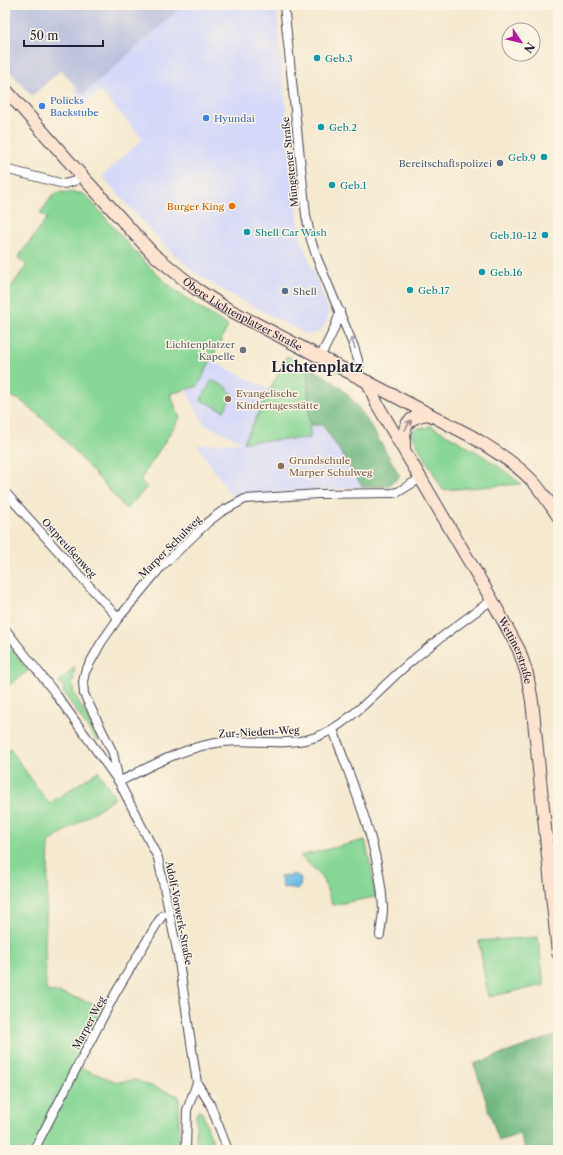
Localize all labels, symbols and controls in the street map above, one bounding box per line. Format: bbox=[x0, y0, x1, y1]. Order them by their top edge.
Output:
scale bar bbox=[24, 22, 103, 48]
north arrow bbox=[501, 22, 541, 62]
text: 50 m bbox=[30, 28, 59, 43]
text: N bbox=[520, 40, 538, 56]
place label: Geb.3 bbox=[325, 52, 353, 65]
marker: Geb.3 bbox=[312, 53, 322, 63]
place label: Policks Backstube bbox=[50, 94, 99, 119]
marker: Policks Backstube bbox=[37, 101, 47, 111]
place label: Hyundai bbox=[214, 112, 255, 125]
marker: Hyundai bbox=[201, 113, 211, 123]
street label: Müngstener Straße bbox=[279, 116, 301, 208]
place label: Geb.2 bbox=[329, 121, 357, 134]
marker: Geb.2 bbox=[316, 122, 326, 132]
place label: Geb.9 bbox=[508, 151, 536, 164]
marker: Geb.9 bbox=[539, 152, 549, 162]
place label: Bereitschaftspolizei bbox=[399, 157, 492, 170]
marker: Bereitschaftspolizei bbox=[495, 158, 505, 168]
place label: Geb.1 bbox=[340, 179, 367, 192]
marker: Geb.1 bbox=[327, 180, 337, 190]
place label: Burger King bbox=[167, 200, 225, 213]
marker: Burger King bbox=[227, 201, 237, 211]
place label: Shell Car Wash bbox=[255, 226, 327, 239]
marker: Shell Car Wash bbox=[242, 227, 252, 237]
place label: Geb.10-12 bbox=[490, 229, 537, 242]
marker: Geb.10-12 bbox=[540, 230, 550, 240]
place label: Geb.16 bbox=[490, 266, 523, 279]
marker: Geb.16 bbox=[477, 267, 487, 277]
street label: Obere Lichtenplatzer Straße bbox=[180, 274, 305, 353]
place label: Geb.17 bbox=[418, 284, 450, 297]
place label: Shell bbox=[293, 285, 317, 298]
marker: Geb.17 bbox=[405, 285, 415, 295]
marker: Shell bbox=[280, 286, 290, 296]
one-way arrow bbox=[348, 337, 356, 349]
place label: Lichtenplatzer Kapelle bbox=[166, 338, 236, 363]
marker: Lichtenplatzer Kapelle bbox=[238, 345, 248, 355]
district label: Lichtenplatz bbox=[271, 358, 363, 376]
place label: Evangelische Kindertagesstätte bbox=[236, 387, 319, 412]
marker: Evangelische Kindertagesstätte bbox=[223, 394, 233, 404]
one-way arrow bbox=[404, 419, 412, 431]
place label: Grundschule Marper Schulweg bbox=[289, 454, 373, 479]
marker: Grundschule Marper Schulweg bbox=[276, 461, 286, 471]
street label: Marper Schulweg bbox=[136, 512, 205, 581]
street label: Ostpreußenweg bbox=[39, 516, 100, 581]
street label: Wettinerstraße bbox=[495, 614, 535, 685]
street label: Zur-Nieden-Weg bbox=[218, 723, 301, 741]
street label: Adolf-Vorwerk-Straße bbox=[162, 859, 196, 967]
street label: Marper Weg bbox=[70, 993, 109, 1052]

